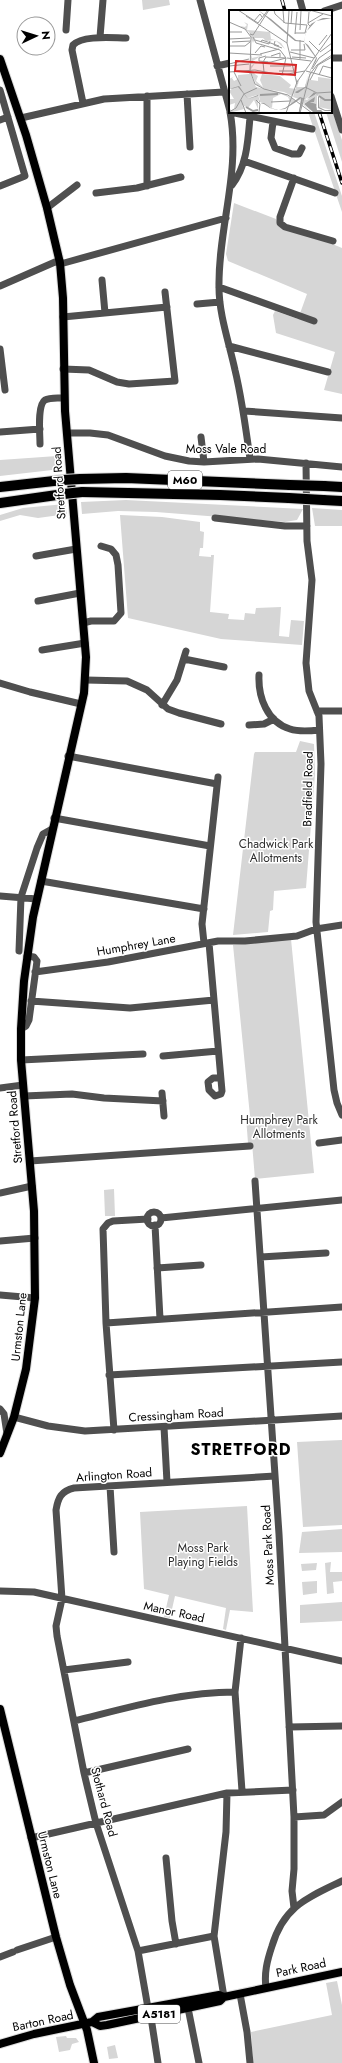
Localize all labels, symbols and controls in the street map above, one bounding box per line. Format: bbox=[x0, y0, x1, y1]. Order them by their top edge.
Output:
inset map bbox=[229, 10, 332, 113]
north arrow bbox=[16, 16, 56, 56]
text: N bbox=[38, 30, 54, 40]
street label: Moss Vale Road bbox=[186, 440, 266, 458]
street label: Stretford Road bbox=[47, 446, 71, 520]
road number: M60 bbox=[168, 471, 202, 489]
street label: Bradfield Road bbox=[298, 751, 318, 827]
park label: Chadwick Park Allotments bbox=[239, 835, 314, 867]
street label: Humphrey Lane bbox=[95, 929, 177, 961]
street label: Stretford Road bbox=[3, 1090, 27, 1164]
park label: Humphrey Park Allotments bbox=[240, 1111, 319, 1143]
street label: Urmston Lane bbox=[6, 1292, 32, 1362]
street label: Cressingham Road bbox=[128, 1404, 224, 1426]
district label: STRETFORD bbox=[190, 1438, 292, 1461]
street label: Arlington Road bbox=[75, 1463, 153, 1487]
street label: Moss Park Road bbox=[257, 1504, 279, 1586]
park label: Moss Park Playing Fields bbox=[168, 1539, 238, 1571]
street label: Manor Road bbox=[142, 1597, 206, 1627]
street label: Stothard Road bbox=[86, 1765, 122, 1839]
street label: Urmston Lane bbox=[33, 1829, 67, 1901]
street label: Park Road bbox=[274, 1954, 328, 1982]
road number: A5181 bbox=[138, 2005, 180, 2023]
street label: Barton Road bbox=[11, 2006, 75, 2036]

